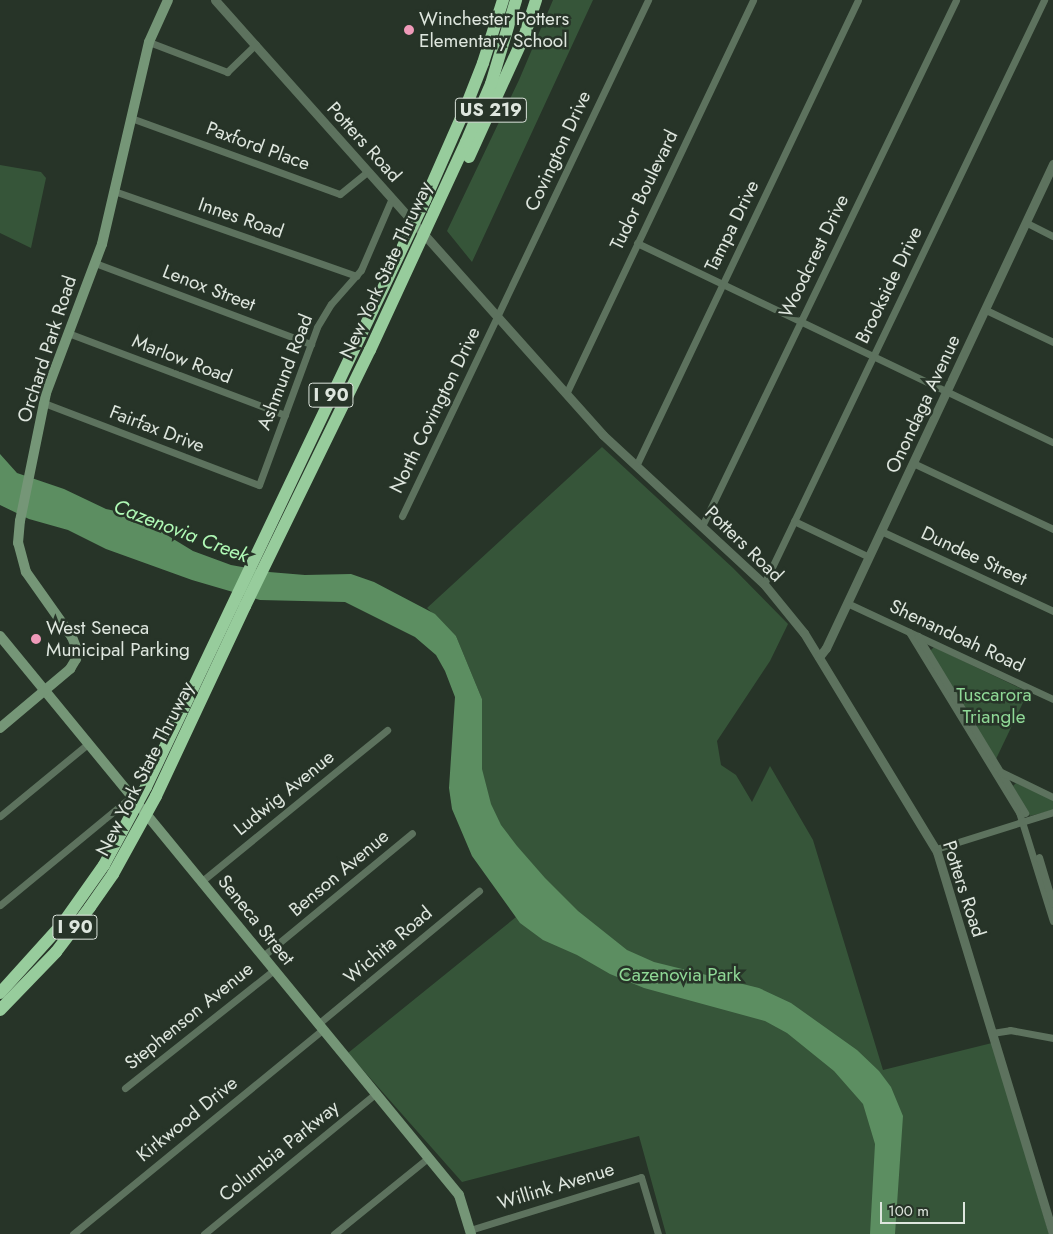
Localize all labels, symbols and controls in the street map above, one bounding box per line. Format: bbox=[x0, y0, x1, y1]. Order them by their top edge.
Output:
place label: Winchester Potters Elementary School bbox=[419, 8, 569, 52]
marker: Winchester Potters Elementary School bbox=[403, 24, 415, 36]
street label: Covington Drive bbox=[520, 87, 596, 215]
road number: US 219 bbox=[455, 94, 527, 126]
street label: Potters Road bbox=[322, 97, 406, 187]
street label: Paxford Place bbox=[203, 117, 313, 175]
street label: Tudor Boulevard bbox=[605, 126, 683, 254]
street label: Tampa Drive bbox=[700, 177, 764, 275]
street label: New York State Thruway bbox=[335, 178, 437, 362]
street label: Woodcrest Drive bbox=[774, 191, 854, 321]
street label: Innes Road bbox=[195, 193, 287, 243]
street label: Brookside Drive bbox=[851, 223, 927, 347]
street label: Lenox Street bbox=[159, 260, 259, 316]
street label: Orchard Park Road bbox=[13, 273, 81, 425]
street label: Ashmund Road bbox=[252, 311, 318, 433]
street label: North Covington Drive bbox=[385, 323, 485, 497]
street label: Marlow Road bbox=[129, 330, 235, 388]
street label: Onondaga Avenue bbox=[881, 331, 965, 477]
road number: I 90 bbox=[307, 380, 355, 410]
street label: Fairfax Drive bbox=[106, 400, 208, 458]
water label: Cazenovia Creek bbox=[110, 494, 252, 568]
street label: Potters Road bbox=[700, 501, 788, 587]
street label: Dundee Street bbox=[917, 522, 1031, 590]
street label: Shenandoah Road bbox=[886, 595, 1028, 677]
place label: West Seneca Municipal Parking bbox=[46, 617, 190, 661]
marker: West Seneca Municipal Parking bbox=[30, 633, 42, 645]
street label: New York State Thruway bbox=[91, 678, 199, 860]
park label: Tuscarora Triangle bbox=[956, 684, 1032, 728]
street label: Ludwig Avenue bbox=[229, 746, 339, 840]
street label: Benson Avenue bbox=[284, 825, 394, 921]
street label: Potters Road bbox=[938, 838, 990, 940]
street label: Seneca Street bbox=[213, 870, 299, 970]
street label: Wichita Road bbox=[339, 902, 437, 988]
road number: I 90 bbox=[51, 912, 99, 942]
street label: Stephenson Avenue bbox=[120, 957, 258, 1075]
park label: Cazenovia Park bbox=[619, 964, 741, 986]
street label: Kirkwood Drive bbox=[132, 1071, 242, 1167]
street label: Columbia Parkway bbox=[214, 1096, 344, 1206]
street label: Willink Avenue bbox=[495, 1157, 617, 1215]
scale bar bbox=[883, 1192, 968, 1224]
text: 100 m bbox=[888, 1200, 929, 1222]

